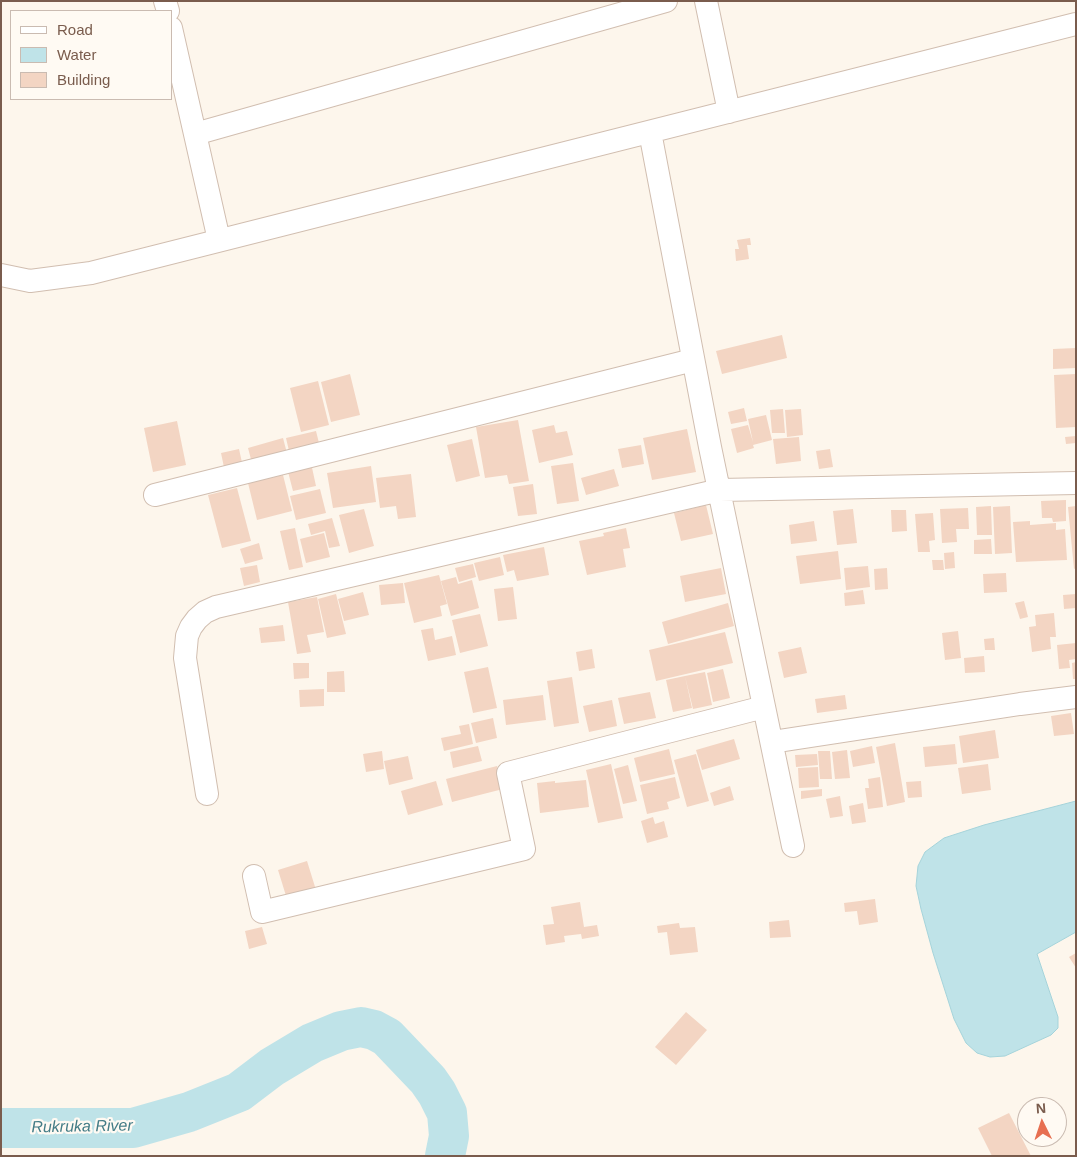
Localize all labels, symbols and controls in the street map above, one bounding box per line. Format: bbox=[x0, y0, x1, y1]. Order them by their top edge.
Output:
legend bbox=[10, 10, 172, 100]
text: Road bbox=[57, 21, 93, 38]
text: Water bbox=[57, 46, 96, 63]
text: Building bbox=[57, 71, 110, 88]
north arrow bbox=[1017, 1097, 1067, 1147]
text: N bbox=[1035, 1100, 1047, 1116]
water label: Rukruka River bbox=[31, 1117, 133, 1137]

